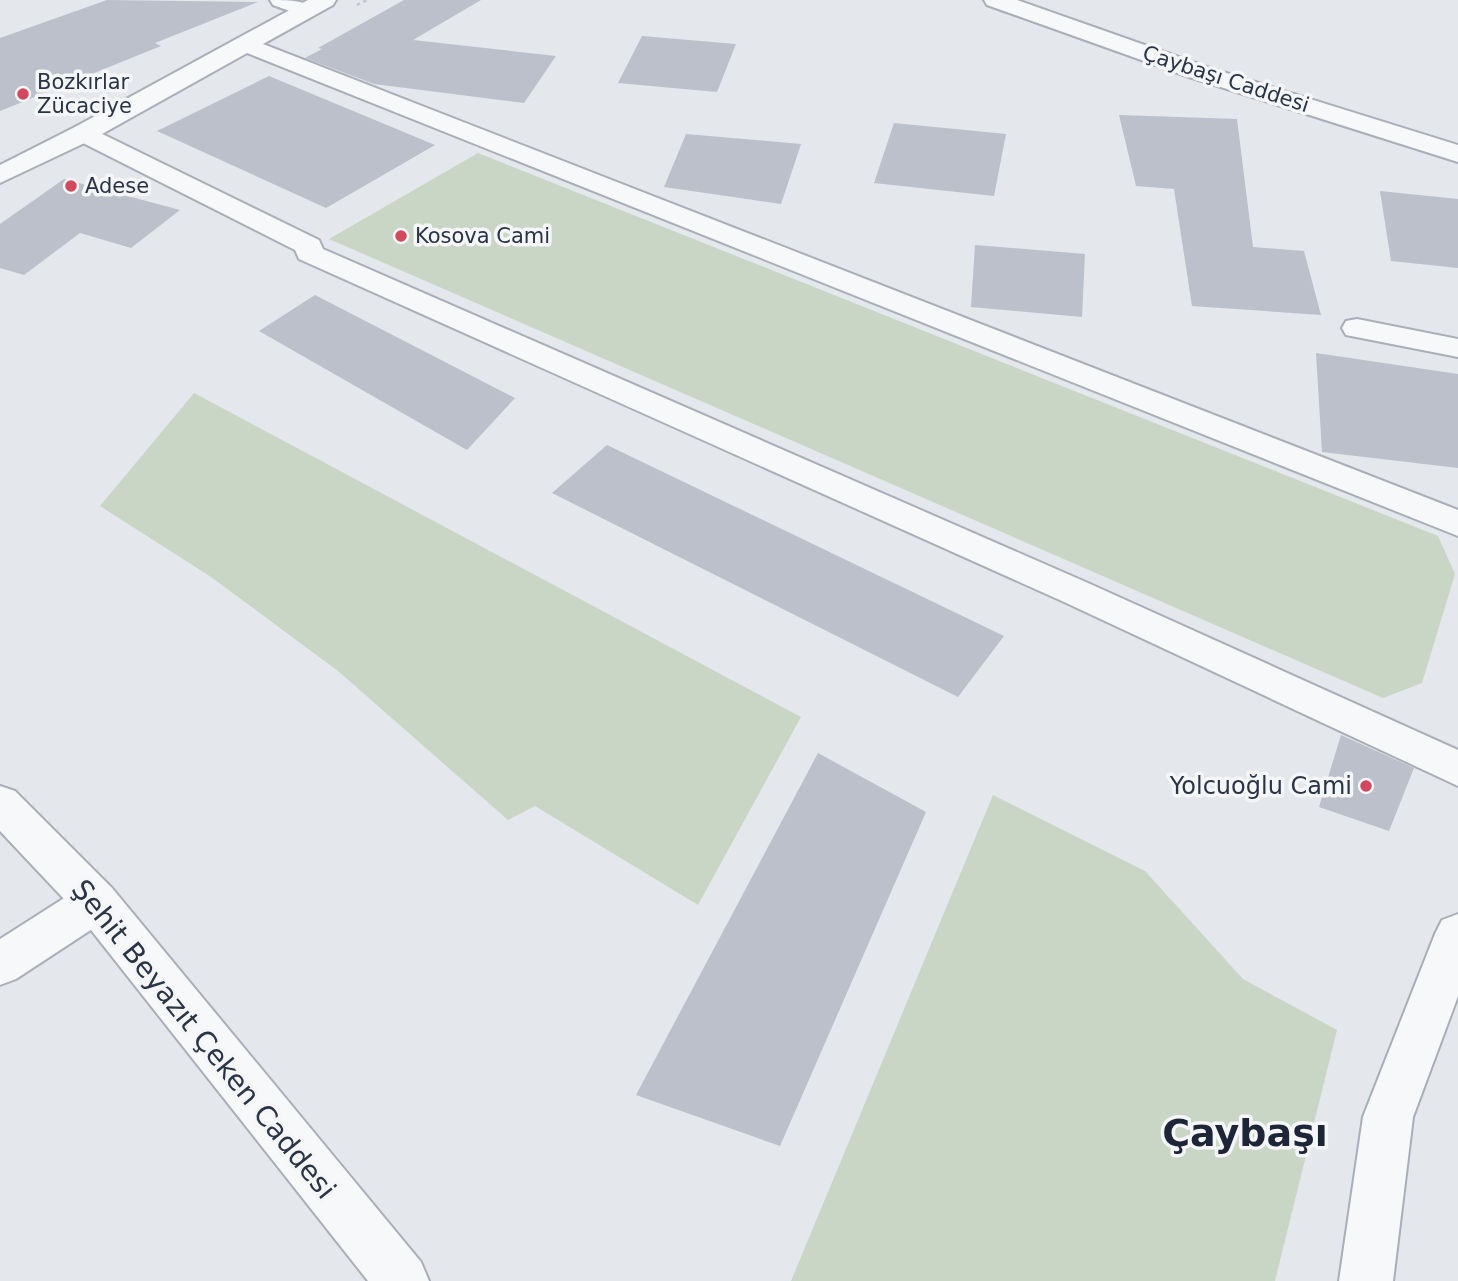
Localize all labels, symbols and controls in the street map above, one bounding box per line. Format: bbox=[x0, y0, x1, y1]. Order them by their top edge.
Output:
street label: Çaybaşı Caddesi bbox=[1140, 41, 1312, 117]
place label: Bozkırlar Zücaciye bbox=[37, 70, 132, 118]
marker: Bozkırlar Zücaciye bbox=[15, 86, 31, 102]
place label: Adese bbox=[85, 174, 149, 198]
marker: Adese bbox=[63, 178, 79, 194]
place label: Kosova Cami bbox=[415, 224, 550, 248]
marker: Kosova Cami bbox=[393, 228, 409, 244]
place label: Yolcuoğlu Cami bbox=[1169, 772, 1352, 800]
marker: Yolcuoğlu Cami bbox=[1358, 778, 1374, 794]
street label: Şehit Beyazıt Çeken Caddesi bbox=[65, 873, 342, 1205]
district label: Çaybaşı bbox=[1162, 1111, 1328, 1155]

